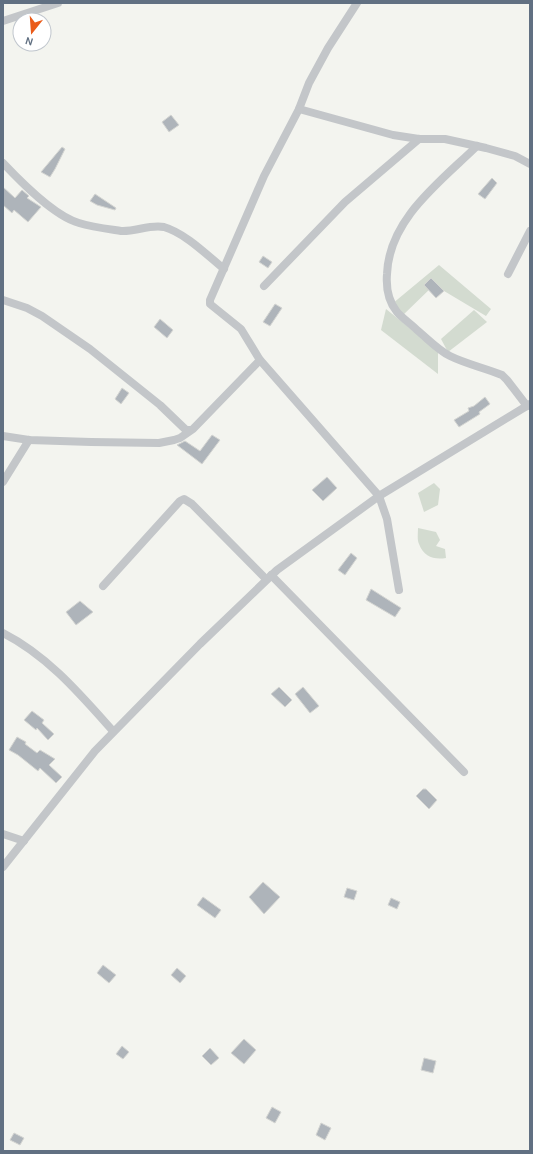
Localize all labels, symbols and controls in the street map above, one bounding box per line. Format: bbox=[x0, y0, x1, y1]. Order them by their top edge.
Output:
north arrow bbox=[12, 12, 52, 52]
text: N bbox=[24, 34, 35, 48]

